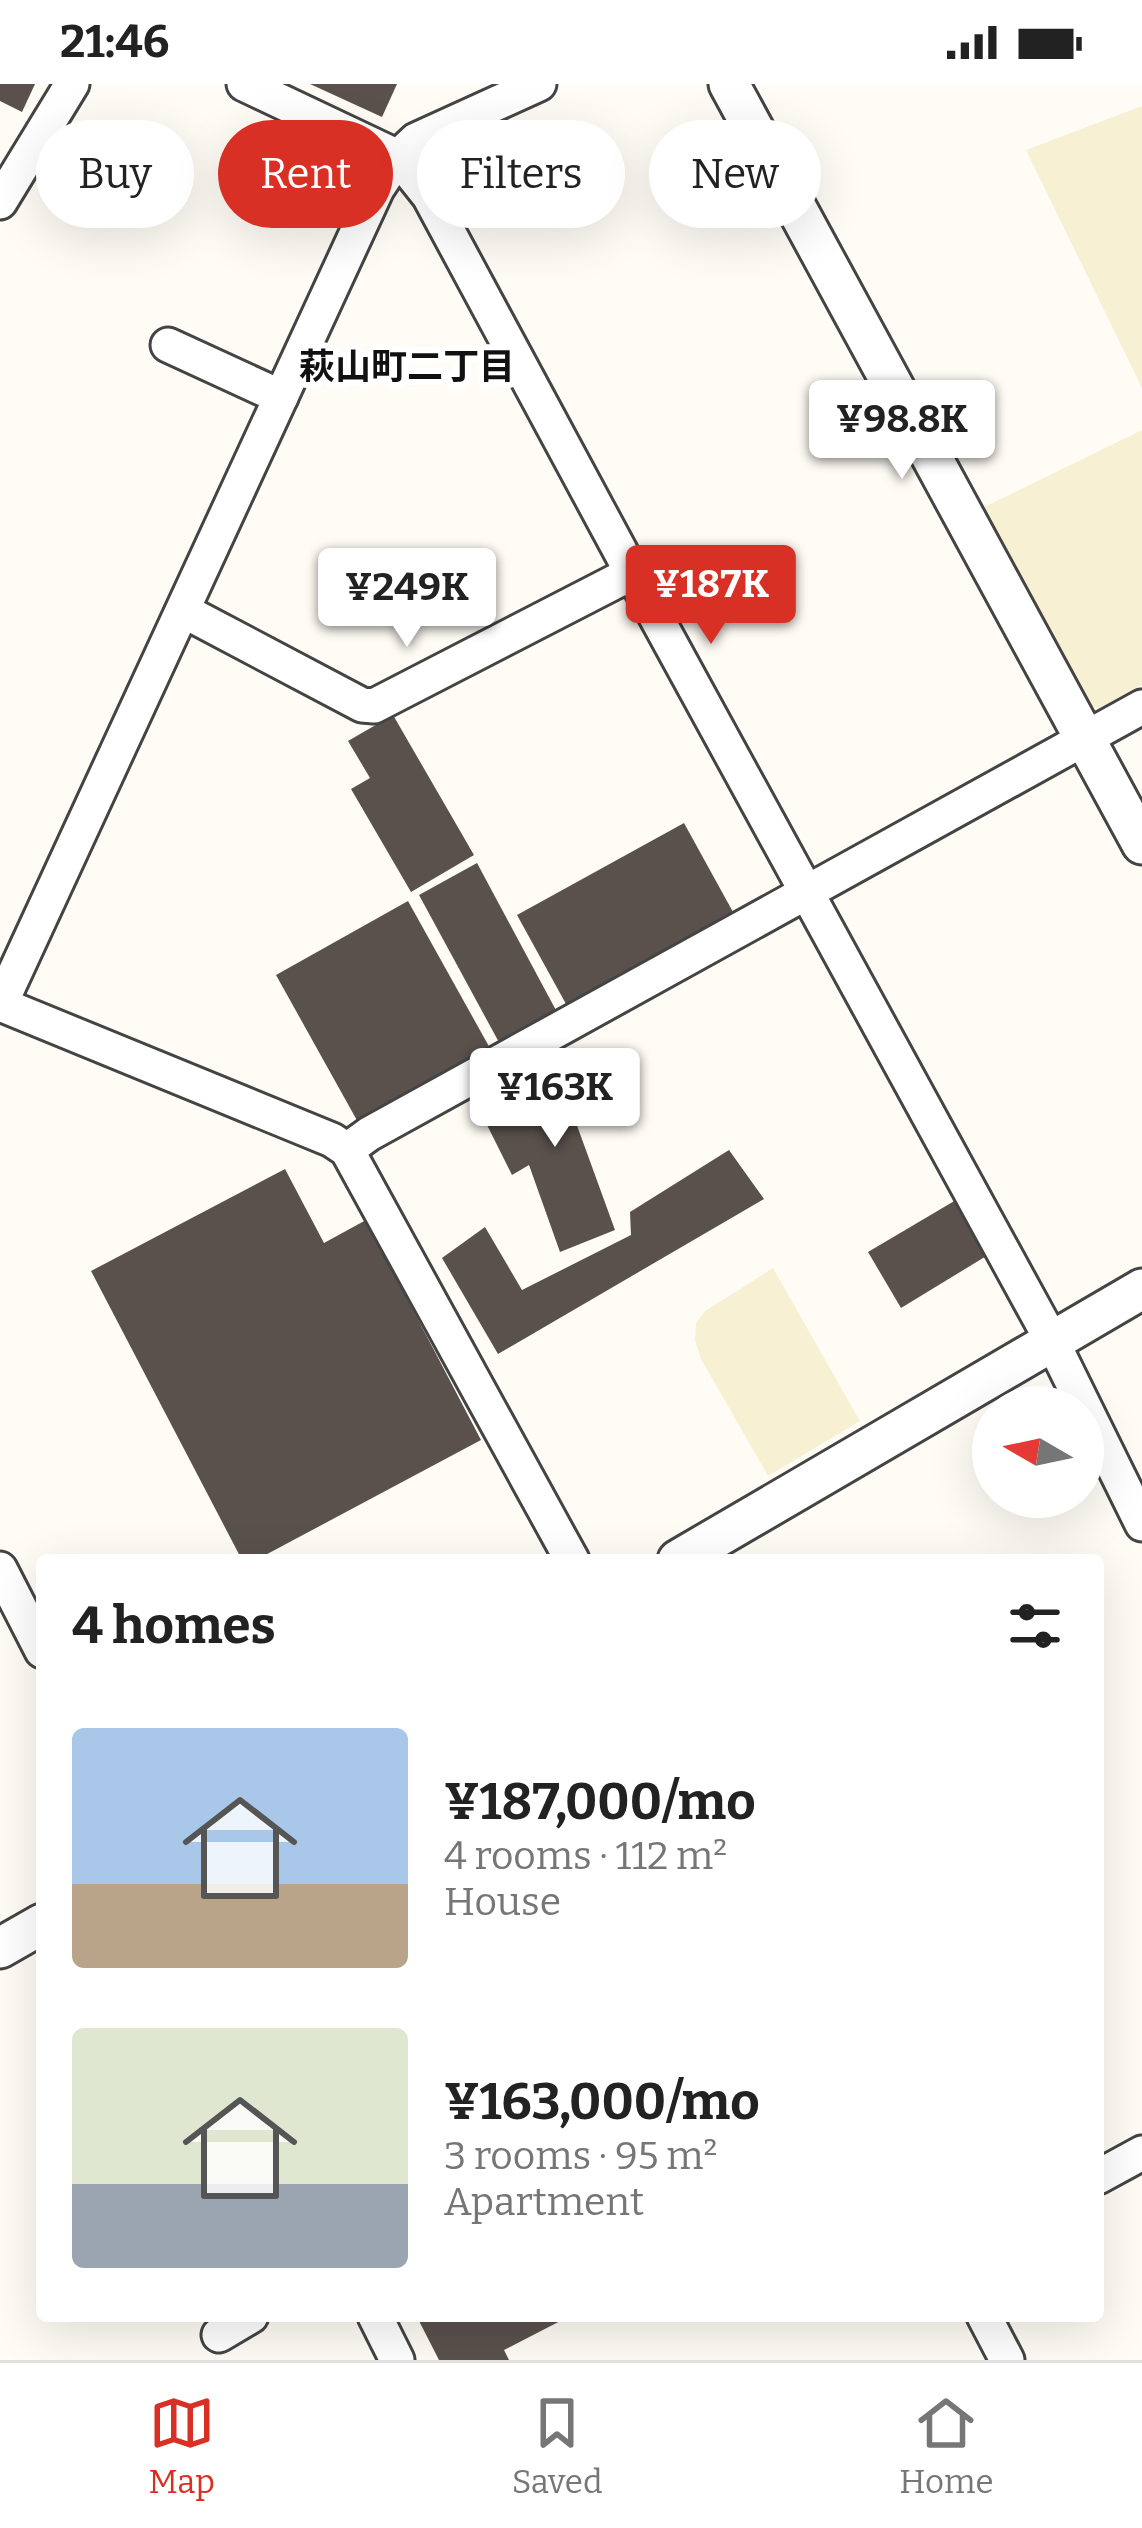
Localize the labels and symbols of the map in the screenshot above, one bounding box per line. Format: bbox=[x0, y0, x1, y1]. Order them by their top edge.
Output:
district label: 萩山町二丁目 bbox=[299, 345, 515, 389]
pin: ¥98.8K bbox=[804, 380, 1000, 482]
pin: ¥187K bbox=[627, 545, 795, 647]
pin: ¥249K bbox=[323, 548, 491, 650]
pin: ¥163K bbox=[471, 1048, 639, 1150]
north arrow bbox=[972, 1386, 1104, 1518]

